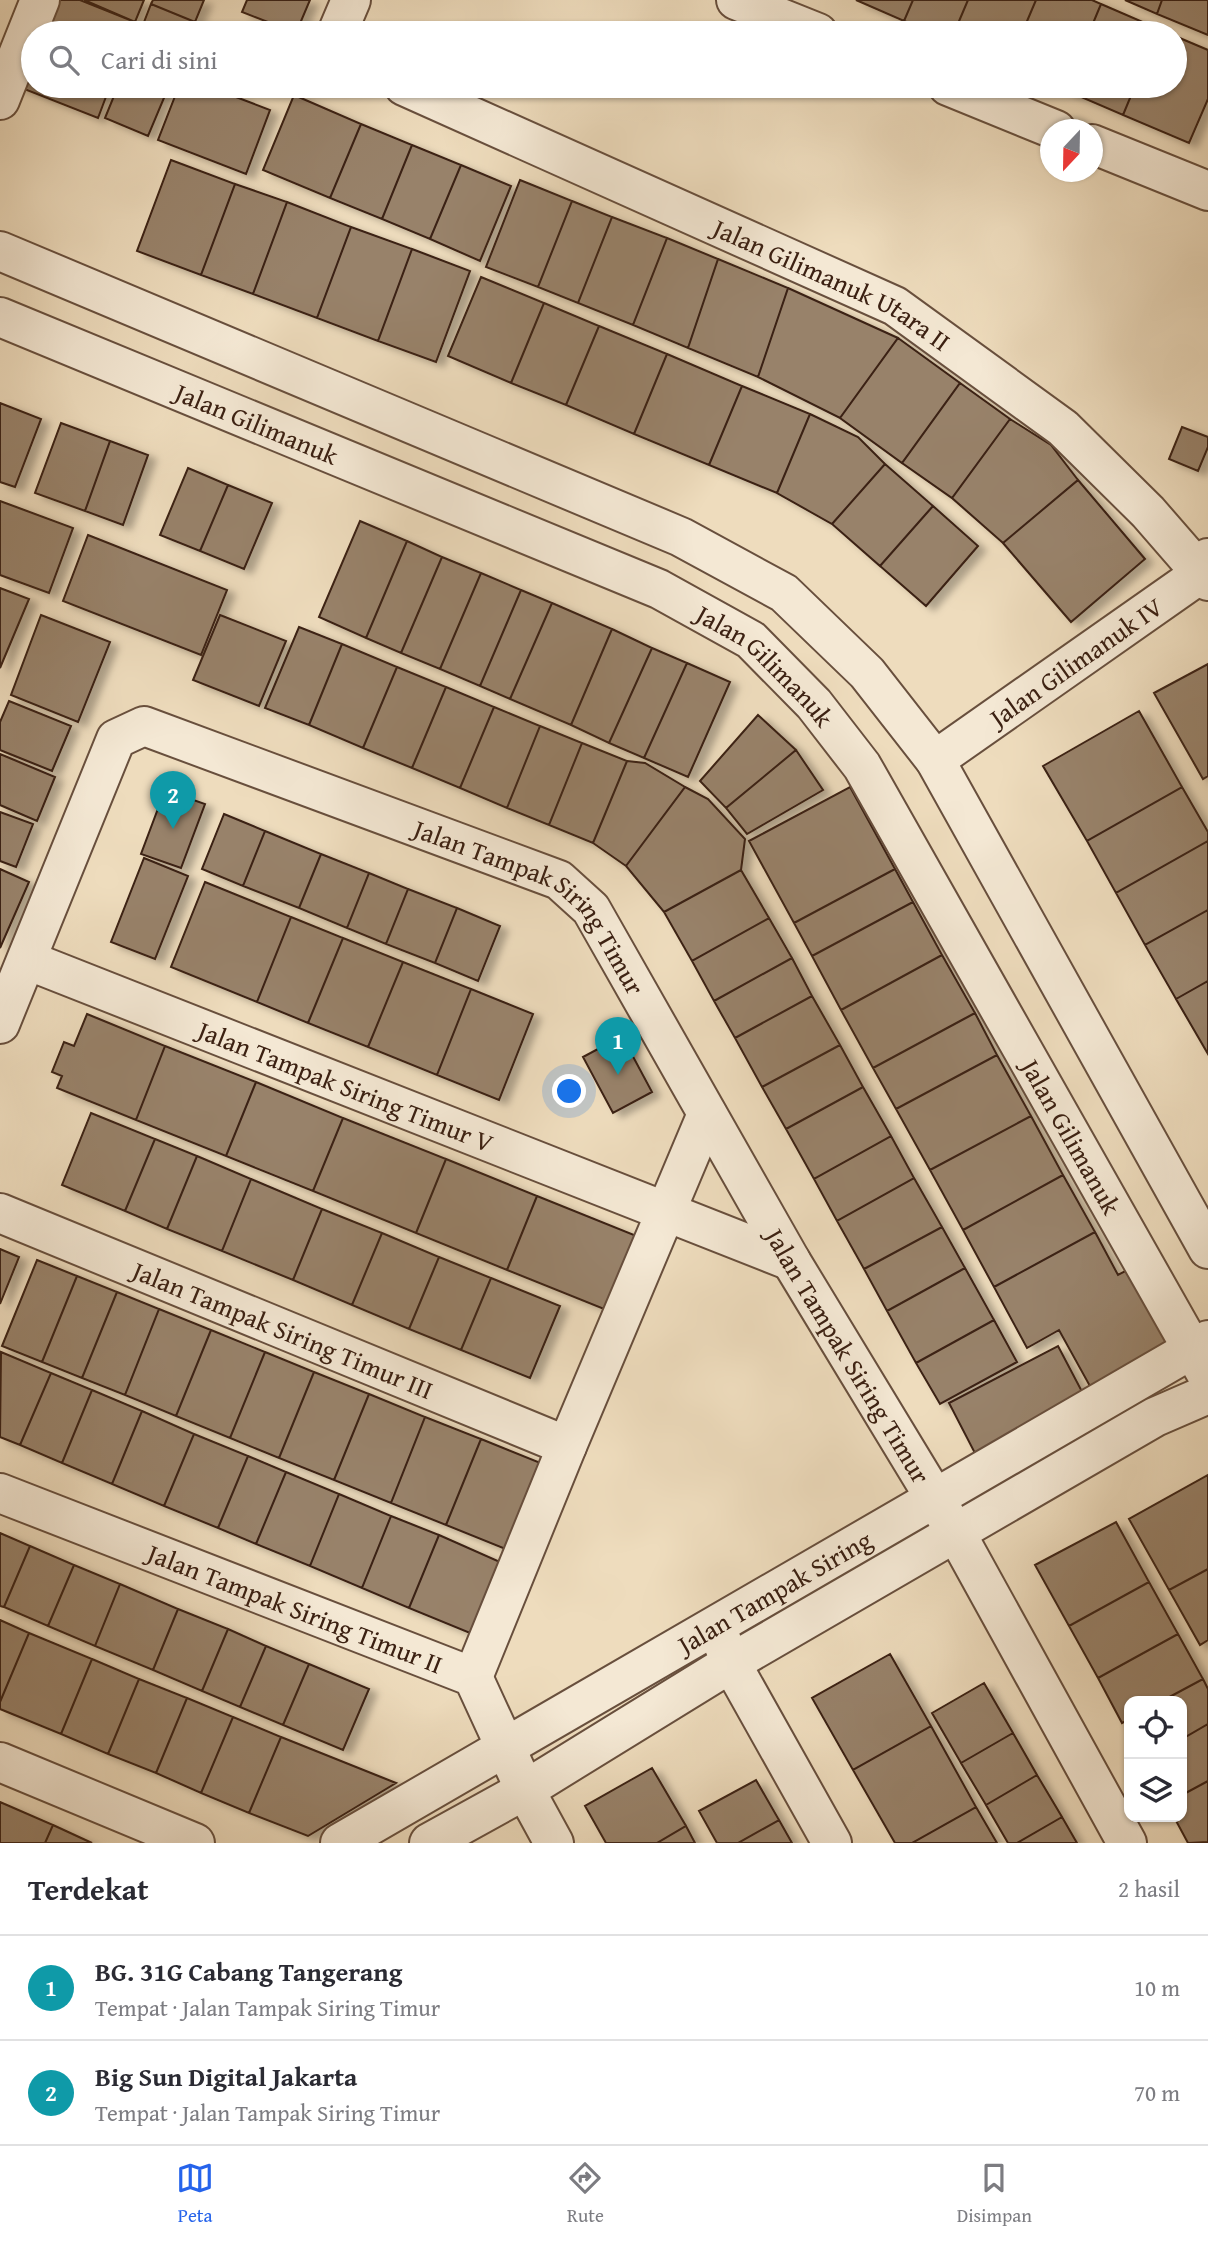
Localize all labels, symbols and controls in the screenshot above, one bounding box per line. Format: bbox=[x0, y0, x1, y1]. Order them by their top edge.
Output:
search box bbox=[21, 21, 1187, 98]
text: Cari di sini bbox=[101, 40, 218, 79]
icon: search bbox=[45, 41, 83, 79]
north arrow bbox=[1040, 119, 1103, 182]
street label: Jalan Gilimanuk Utara II bbox=[704, 206, 959, 360]
street label: Jalan Gilimanuk bbox=[167, 371, 345, 474]
street label: Jalan Gilimanuk IV bbox=[979, 587, 1170, 737]
street label: Jalan Gilimanuk bbox=[687, 593, 844, 735]
pin: 2 bbox=[150, 771, 196, 829]
street label: Jalan Tampak Siring Timur bbox=[406, 807, 655, 1002]
street label: Jalan Tampak Siring Timur V bbox=[190, 1009, 500, 1162]
pin: 1 bbox=[595, 1017, 641, 1075]
street label: Jalan Gilimanuk bbox=[1011, 1049, 1132, 1222]
your location bbox=[552, 1074, 586, 1108]
street label: Jalan Tampak Siring Timur bbox=[755, 1218, 941, 1491]
street label: Jalan Tampak Siring Timur III bbox=[124, 1249, 439, 1409]
street label: Jalan Tampak Siring bbox=[667, 1520, 879, 1664]
street label: Jalan Tampak Siring Timur II bbox=[139, 1532, 449, 1683]
map controls bbox=[1124, 1696, 1187, 1822]
button: locate bbox=[1124, 1696, 1187, 1759]
button: layers bbox=[1124, 1759, 1187, 1822]
text: Terdekat bbox=[28, 1867, 148, 1911]
text: 2 hasil bbox=[1118, 1872, 1180, 1905]
text: BG. 31G Cabang Tangerang bbox=[95, 1952, 402, 1991]
text: 1 bbox=[45, 1971, 57, 2004]
text: 10 m bbox=[1134, 1971, 1180, 2004]
text: Tempat · Jalan Tampak Siring Timur bbox=[95, 1991, 440, 2024]
text: Big Sun Digital Jakarta bbox=[95, 2057, 357, 2096]
text: 2 bbox=[45, 2076, 57, 2109]
text: 70 m bbox=[1134, 2076, 1180, 2109]
text: Tempat · Jalan Tampak Siring Timur bbox=[95, 2096, 440, 2129]
tab: Peta bbox=[176, 2159, 214, 2229]
tab: Rute bbox=[566, 2159, 604, 2229]
tab: Disimpan bbox=[957, 2159, 1032, 2229]

